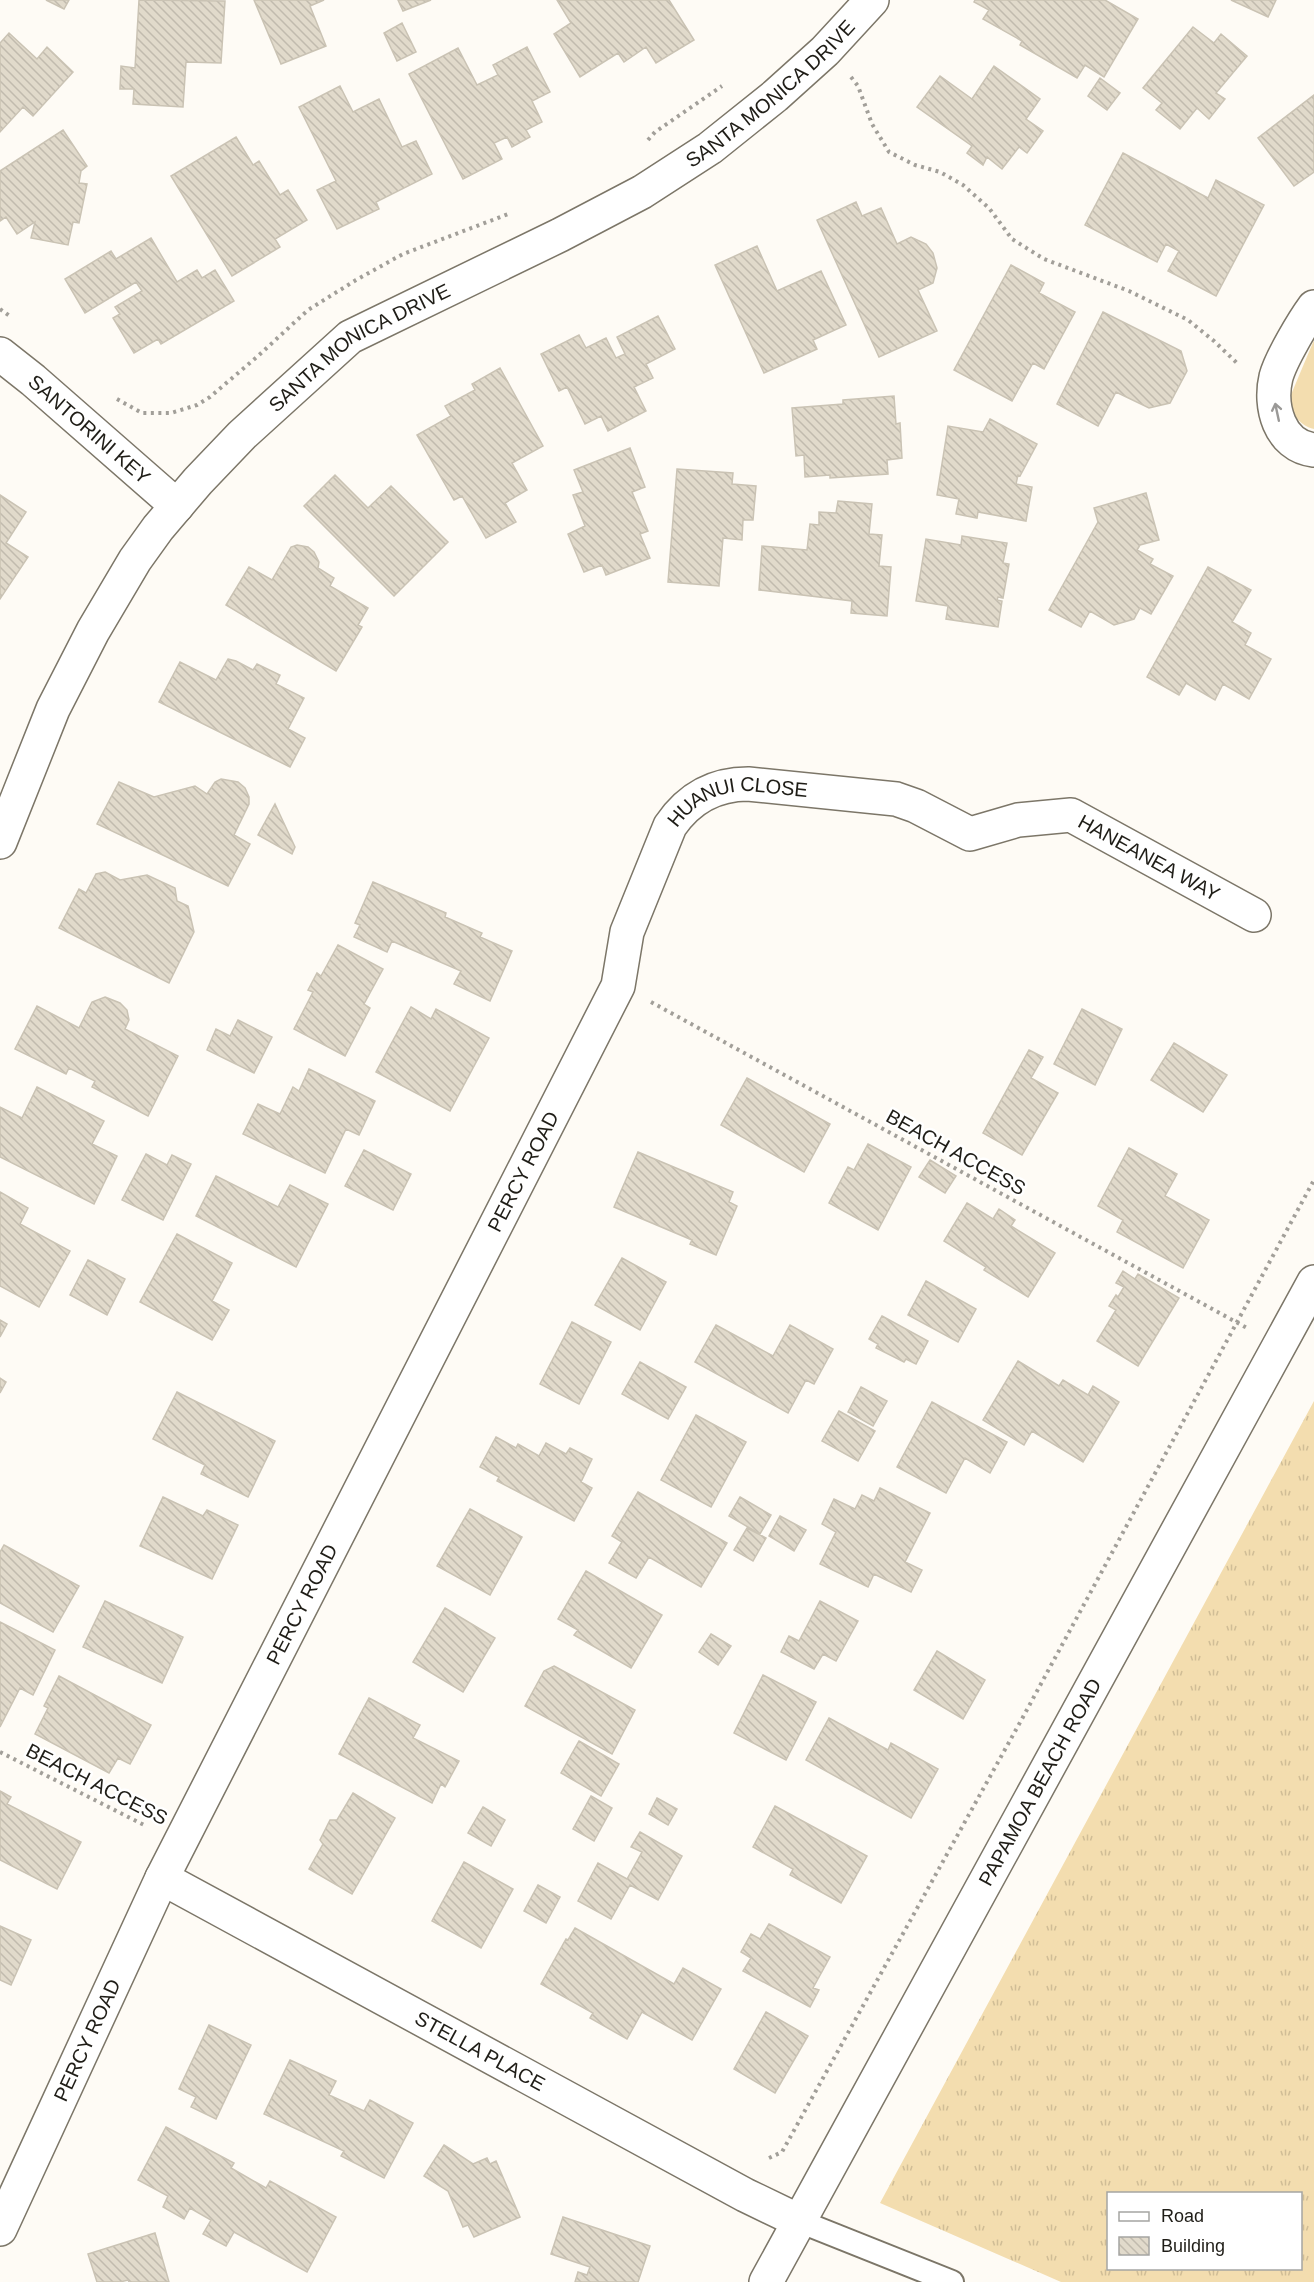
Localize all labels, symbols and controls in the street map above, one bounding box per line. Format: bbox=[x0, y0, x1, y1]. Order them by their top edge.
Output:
street label: SANTA MONICA DRIVE bbox=[682, 15, 859, 172]
street label: SANTA MONICA DRIVE bbox=[264, 279, 454, 416]
street label: SANTORINI KEY bbox=[24, 370, 155, 488]
one-way arrow bbox=[1271, 403, 1282, 422]
street label: HUANUI CLOSE bbox=[663, 773, 809, 831]
street label: HANEANEA WAY bbox=[1075, 810, 1224, 905]
street label: BEACH ACCESS bbox=[883, 1105, 1029, 1199]
street label: PERCY ROAD bbox=[483, 1108, 563, 1235]
street label: PERCY ROAD bbox=[262, 1541, 342, 1668]
street label: PAPAMOA BEACH ROAD bbox=[974, 1675, 1106, 1889]
street label: BEACH ACCESS bbox=[23, 1739, 171, 1829]
street label: PERCY ROAD bbox=[50, 1976, 125, 2105]
street label: STELLA PLACE bbox=[411, 2007, 549, 2095]
legend bbox=[1107, 2192, 1302, 2270]
text: Road bbox=[1161, 2206, 1204, 2226]
text: Building bbox=[1161, 2236, 1225, 2256]

